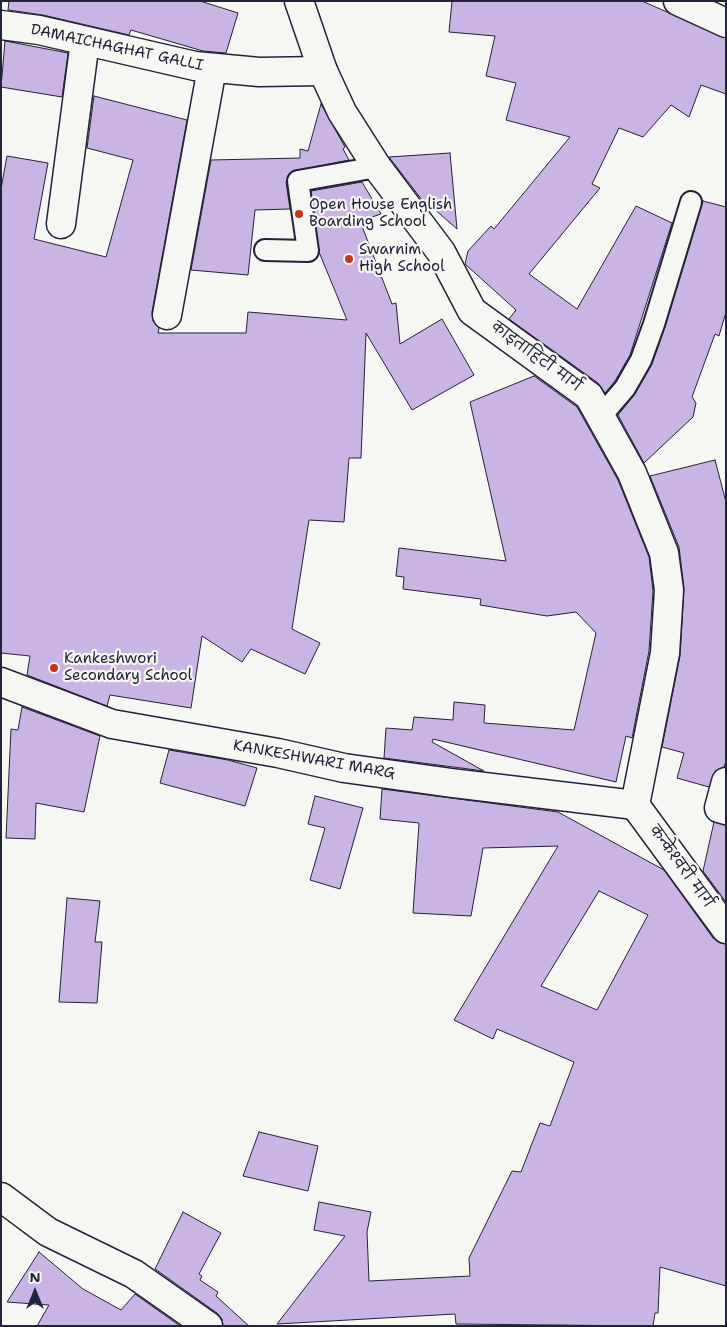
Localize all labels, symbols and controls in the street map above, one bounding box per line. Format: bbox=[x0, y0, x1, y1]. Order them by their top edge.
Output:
street label: DAMAICHAGHAT GALLI bbox=[29, 21, 205, 75]
place label: Open House English Boarding School bbox=[309, 196, 452, 231]
marker: Open House English Boarding School bbox=[293, 208, 305, 220]
place label: Swarnim High School bbox=[359, 241, 445, 276]
marker: Swarnim High School bbox=[343, 253, 355, 265]
street label: काइताहिटी मार्ग bbox=[487, 318, 585, 396]
place label: Kankeshwori Secondary School bbox=[64, 650, 192, 685]
marker: Kankeshwori Secondary School bbox=[48, 662, 60, 674]
street label: KANKESHWARI MARG bbox=[232, 737, 396, 783]
street label: कन्केश्वरी मार्ग bbox=[645, 822, 717, 912]
north arrow bbox=[10, 1267, 60, 1317]
text: N bbox=[29, 1268, 41, 1286]

